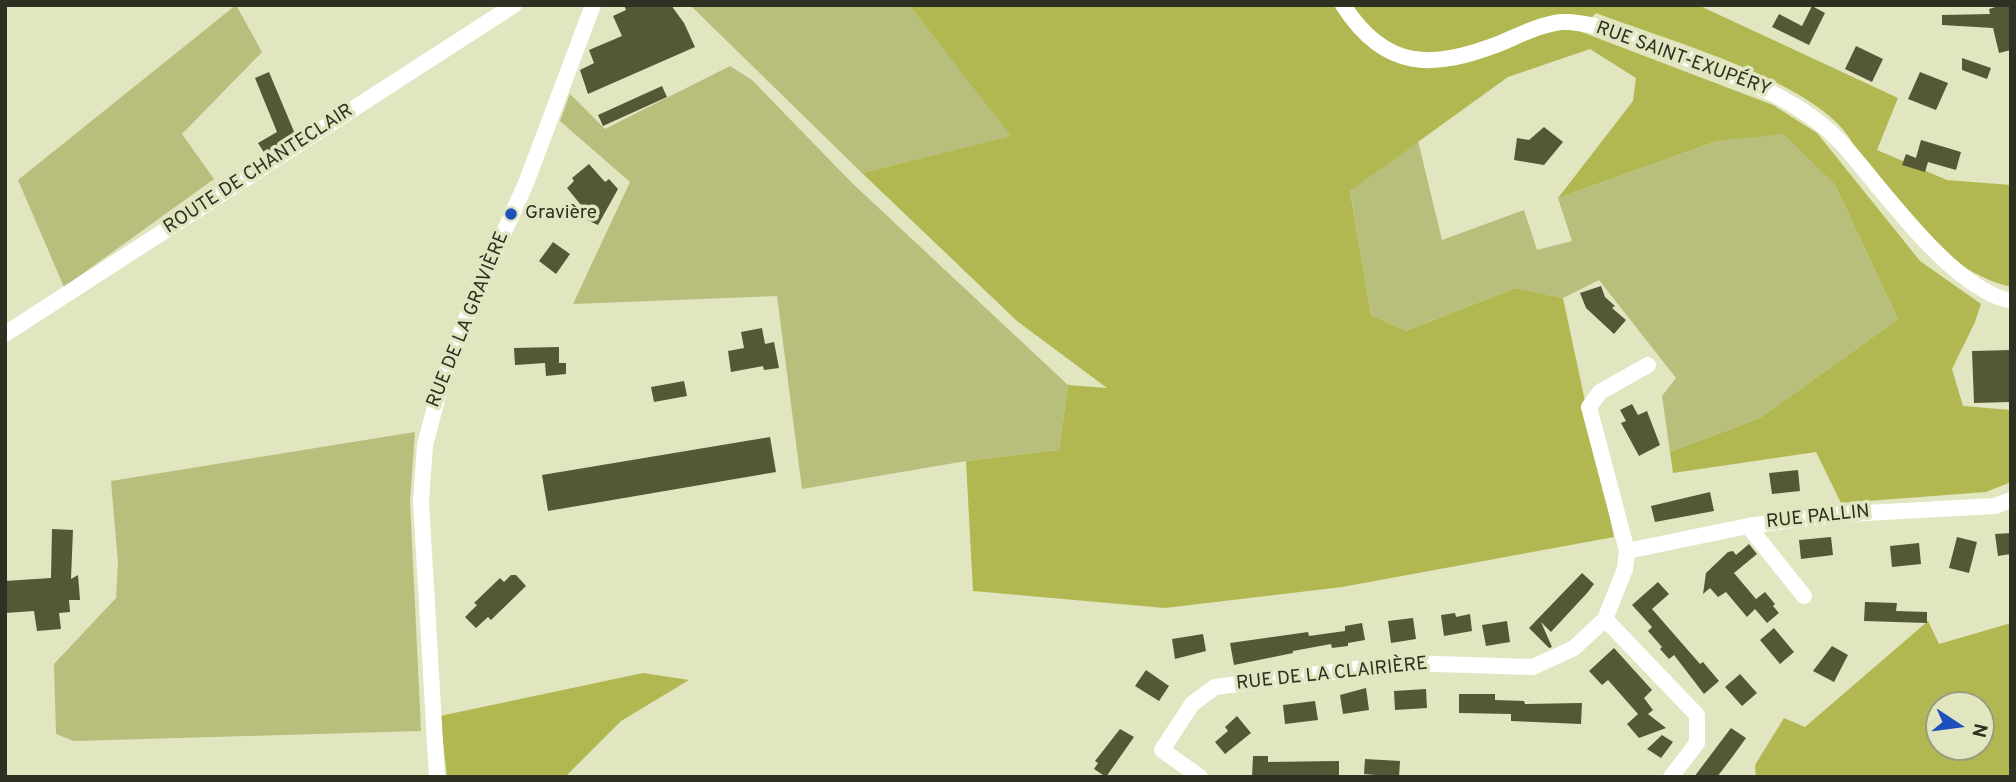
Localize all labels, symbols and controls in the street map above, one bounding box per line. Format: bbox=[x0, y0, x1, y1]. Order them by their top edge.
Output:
street label: RUE SAINT-EXUPÉRY bbox=[1592, 18, 1774, 102]
street label: ROUTE DE CHANTECLAIR bbox=[160, 100, 358, 240]
place label: Gravière bbox=[525, 203, 597, 225]
marker: Gravière bbox=[503, 206, 519, 222]
street label: RUE DE LA GRAVIÈRE bbox=[423, 229, 515, 411]
street label: RUE PALLIN bbox=[1765, 501, 1871, 535]
street label: RUE DE LA CLAIRIÈRE bbox=[1235, 654, 1429, 696]
north arrow bbox=[1925, 691, 1995, 761]
text: N bbox=[1965, 721, 1992, 740]

